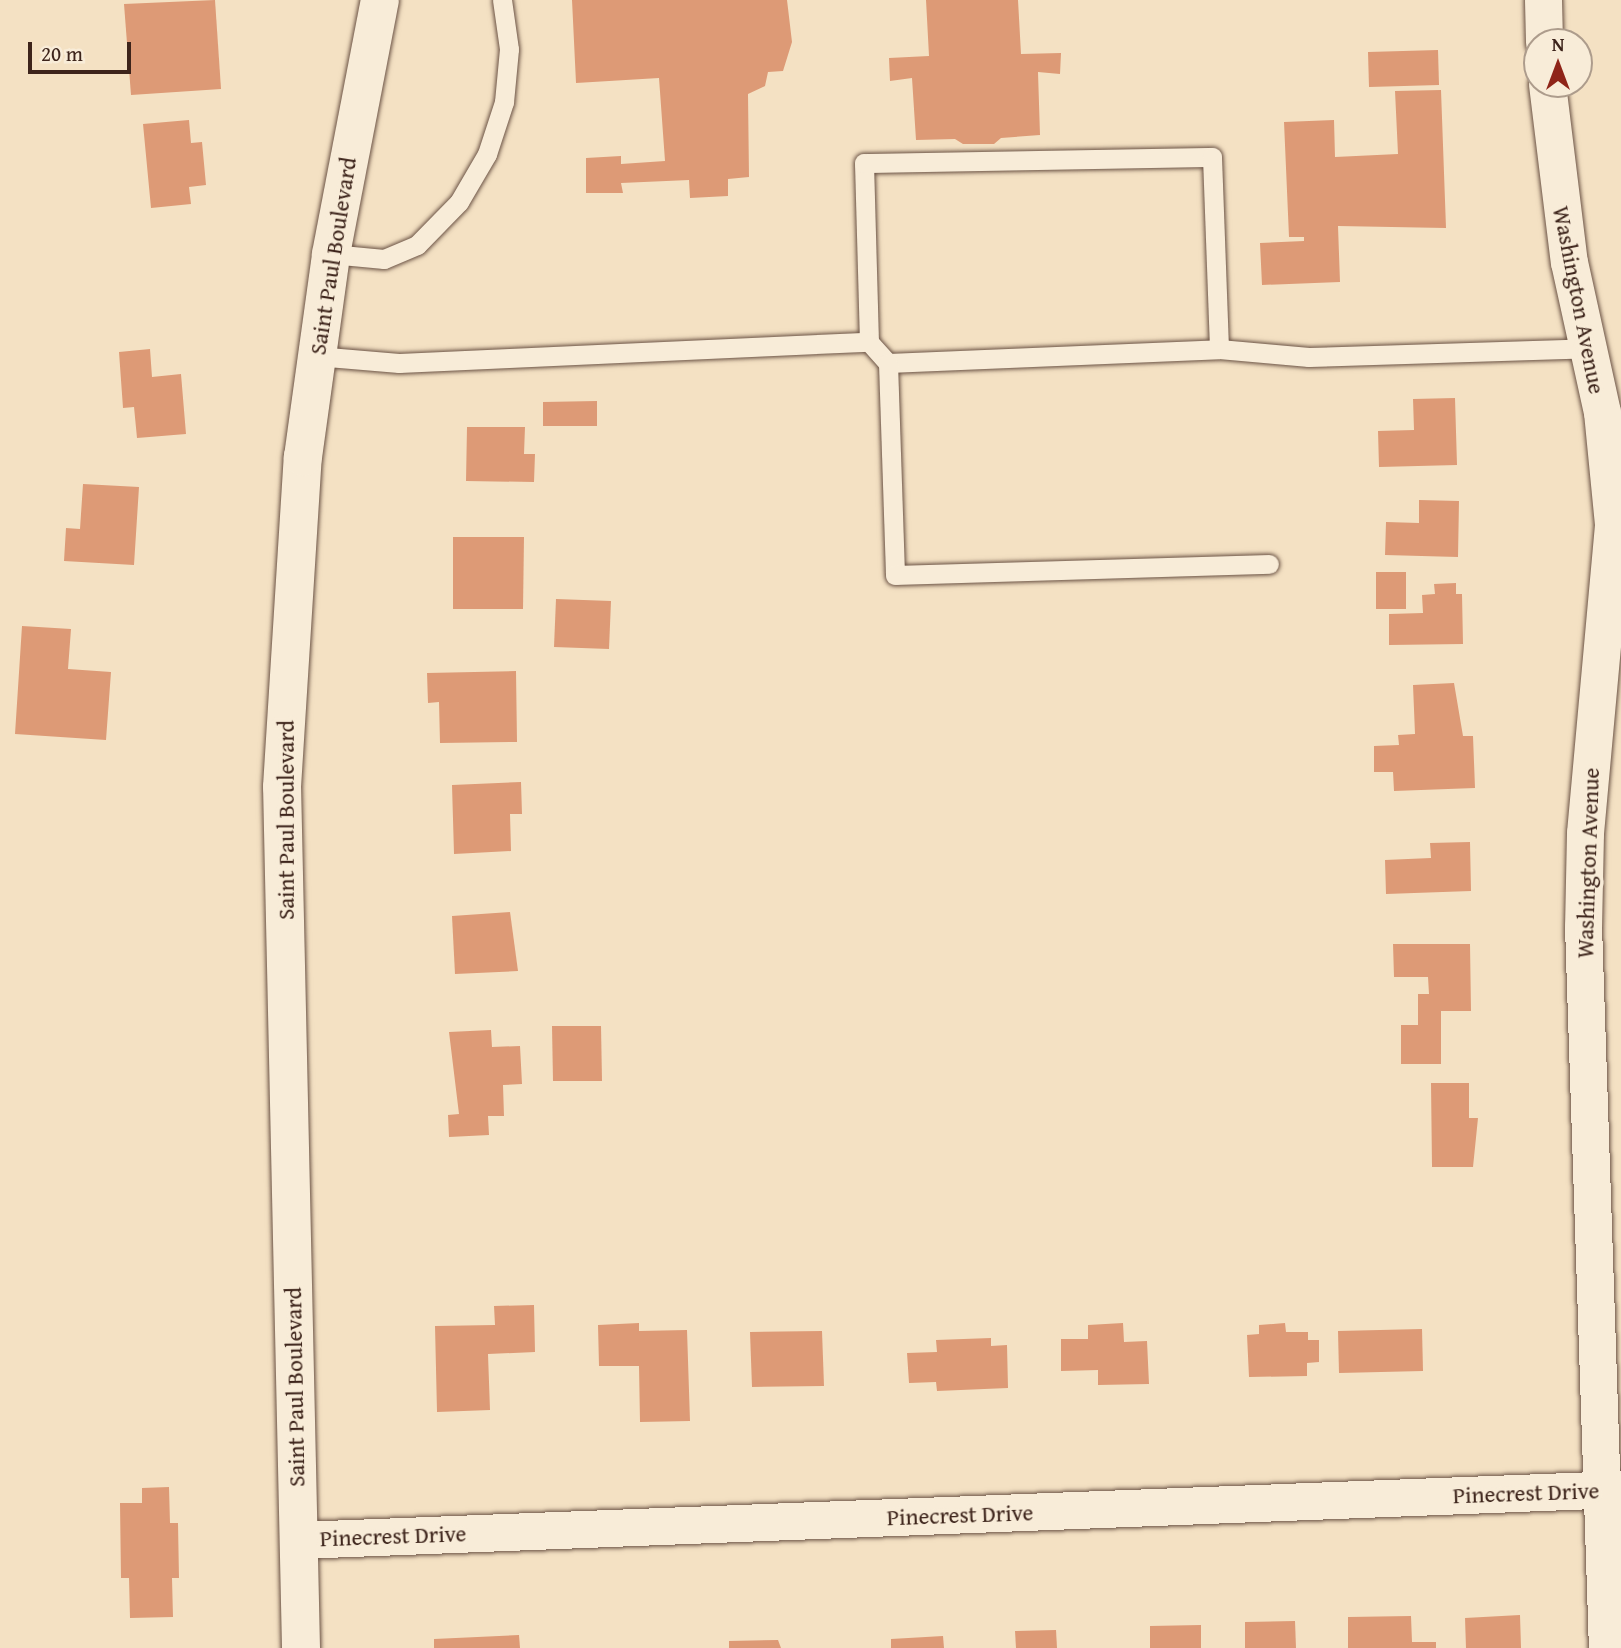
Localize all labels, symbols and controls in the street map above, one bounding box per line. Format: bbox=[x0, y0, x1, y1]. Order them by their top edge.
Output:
scale bar bbox=[32, 28, 135, 72]
north arrow bbox=[1523, 28, 1593, 98]
text: N bbox=[1552, 30, 1564, 58]
text: 20 m bbox=[41, 38, 83, 69]
street label: Saint Paul Boulevard bbox=[304, 155, 362, 357]
street label: Washington Avenue bbox=[1547, 204, 1611, 396]
street label: Saint Paul Boulevard bbox=[272, 720, 300, 920]
street label: Washington Avenue bbox=[1571, 767, 1605, 959]
street label: Saint Paul Boulevard bbox=[279, 1287, 311, 1487]
street label: Pinecrest Drive bbox=[1452, 1477, 1600, 1509]
street label: Pinecrest Drive bbox=[886, 1499, 1034, 1531]
street label: Pinecrest Drive bbox=[319, 1520, 467, 1552]

